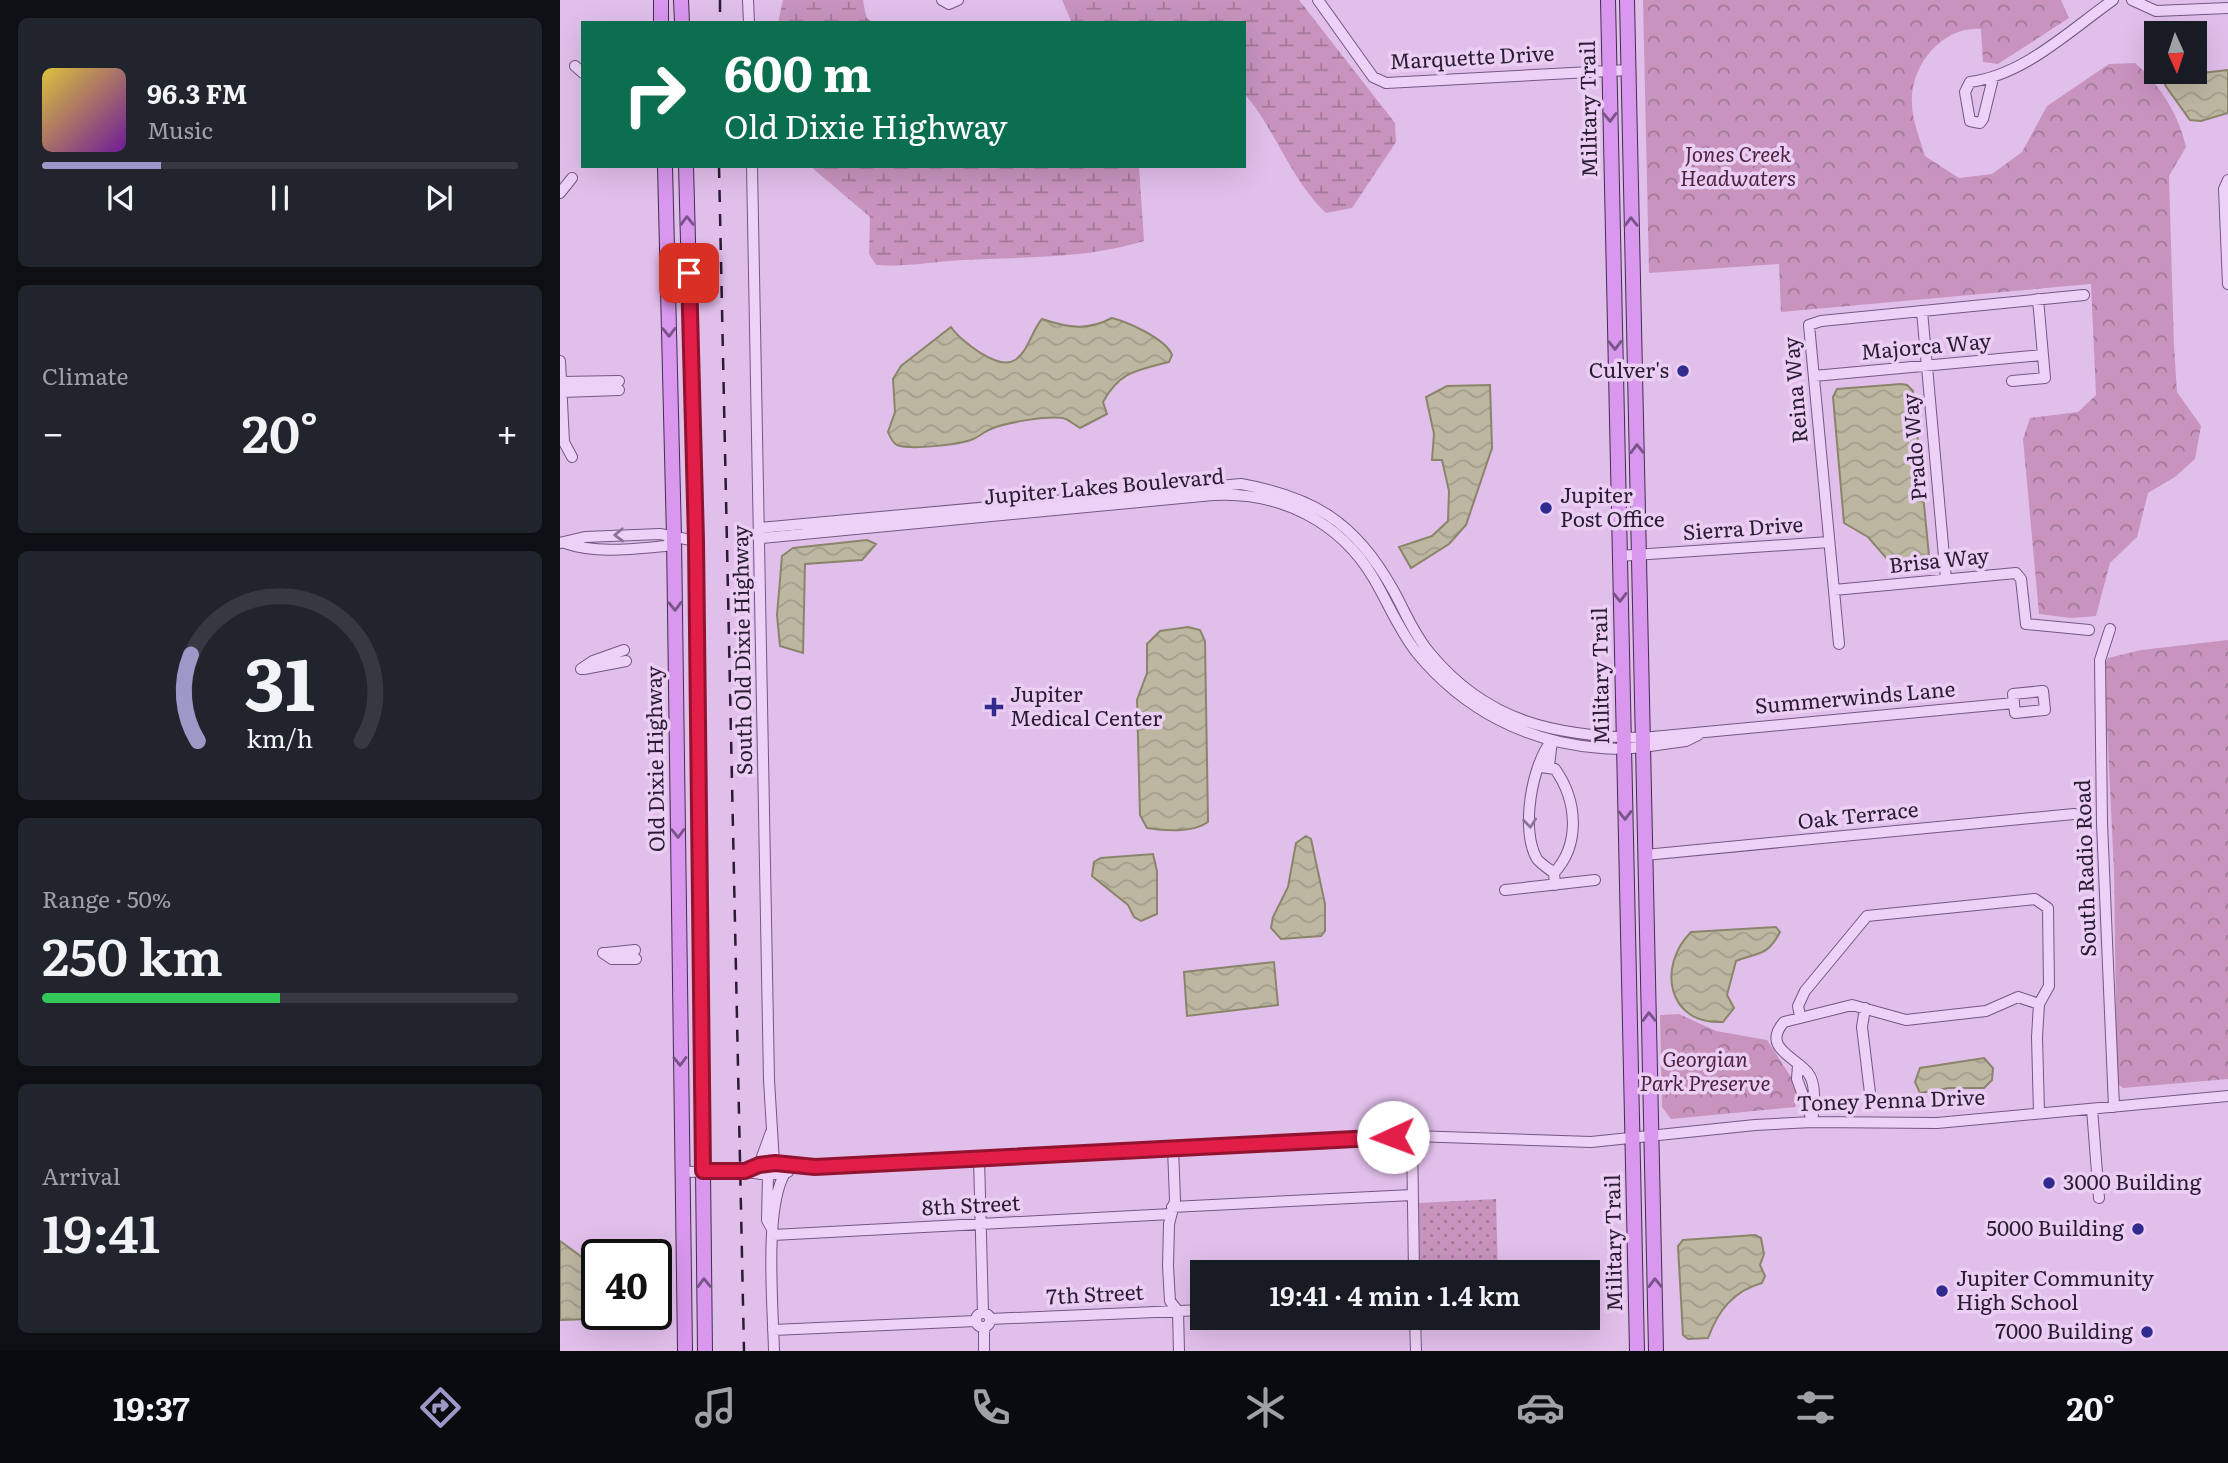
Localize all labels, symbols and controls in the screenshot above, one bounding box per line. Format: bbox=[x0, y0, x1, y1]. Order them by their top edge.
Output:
north arrow bbox=[2144, 21, 2207, 84]
map controls bbox=[2144, 21, 2207, 84]
text: 600 m bbox=[724, 34, 872, 107]
street label: Marquette Drive bbox=[1389, 36, 1555, 75]
street label: Military Trail bbox=[1570, 40, 1603, 178]
icon: right bbox=[609, 49, 700, 140]
text: 96.3 FM bbox=[147, 73, 248, 112]
text: Old Dixie Highway bbox=[724, 101, 1008, 149]
text: Music bbox=[147, 112, 213, 146]
one-way arrow bbox=[1602, 112, 1617, 123]
park label: Jones Creek Headwaters bbox=[1680, 137, 1796, 192]
icon: previous bbox=[102, 179, 140, 217]
icon: pause bbox=[261, 179, 299, 217]
icon: next bbox=[420, 179, 458, 217]
one-way arrow bbox=[680, 216, 695, 227]
one-way arrow bbox=[1624, 216, 1639, 227]
pin bbox=[659, 243, 719, 303]
icon: arrive bbox=[670, 254, 708, 292]
street label: Majorca Way bbox=[1859, 323, 1993, 366]
one-way arrow bbox=[661, 328, 677, 338]
street label: Reina Way bbox=[1773, 335, 1814, 445]
one-way arrow bbox=[1607, 339, 1622, 350]
place label: Culver's bbox=[1589, 353, 1669, 384]
text: Climate bbox=[42, 358, 128, 392]
marker: Culver's bbox=[1675, 363, 1691, 379]
street label: Prado Way bbox=[1892, 391, 1933, 502]
text: 20° bbox=[242, 392, 318, 469]
text: − bbox=[42, 402, 64, 459]
text: + bbox=[496, 402, 518, 459]
one-way arrow bbox=[1629, 443, 1644, 454]
street label: Jupiter Lakes Boulevard bbox=[982, 459, 1225, 510]
place label: Jupiter Post Office bbox=[1560, 478, 1665, 533]
marker: Jupiter Post Office bbox=[1538, 500, 1554, 516]
street label: Sierra Drive bbox=[1681, 507, 1804, 546]
street label: South Old Dixie Highway bbox=[723, 524, 758, 775]
one-way arrow bbox=[614, 528, 625, 543]
street label: Brisa Way bbox=[1887, 538, 1991, 579]
one-way arrow bbox=[1612, 592, 1628, 602]
one-way arrow bbox=[667, 601, 683, 611]
street label: Military Trail bbox=[1582, 607, 1615, 745]
text: 31 bbox=[245, 626, 315, 734]
street label: Old Dixie Highway bbox=[636, 665, 671, 852]
street label: Summerwinds Lane bbox=[1753, 671, 1956, 720]
place label: Jupiter Medical Center bbox=[1010, 677, 1162, 732]
marker: Jupiter Medical Center bbox=[984, 697, 1004, 717]
text: km/h bbox=[247, 719, 313, 756]
street label: South Radio Road bbox=[2065, 779, 2102, 957]
street label: Oak Terrace bbox=[1796, 792, 1920, 835]
one-way arrow bbox=[1617, 810, 1632, 821]
one-way arrow bbox=[1522, 817, 1537, 828]
one-way arrow bbox=[670, 828, 685, 839]
text: Range · 50% bbox=[42, 881, 171, 915]
text: 250 km bbox=[42, 915, 223, 992]
one-way arrow bbox=[1641, 1012, 1657, 1022]
park label: Georgian Park Preserve bbox=[1640, 1042, 1771, 1097]
one-way arrow bbox=[672, 1056, 688, 1066]
street label: Toney Penna Drive bbox=[1796, 1080, 1986, 1117]
position arrow bbox=[1356, 1100, 1430, 1174]
text: Arrival bbox=[42, 1158, 121, 1192]
place label: 3000 Building bbox=[2063, 1165, 2202, 1196]
street label: Military Trail bbox=[1595, 1174, 1628, 1312]
marker: 3000 Building bbox=[2041, 1175, 2057, 1191]
street label: 8th Street bbox=[921, 1185, 1021, 1222]
text: 19:41 bbox=[42, 1192, 160, 1269]
place label: 5000 Building bbox=[1986, 1211, 2124, 1242]
marker: 5000 Building bbox=[2130, 1221, 2146, 1237]
speed limit sign: 40 bbox=[581, 1239, 672, 1330]
place label: Jupiter Community High School bbox=[1956, 1261, 2155, 1316]
street label: 7th Street bbox=[1045, 1274, 1145, 1311]
text: 19:41 · 4 min · 1.4 km bbox=[1270, 1275, 1520, 1314]
one-way arrow bbox=[697, 1277, 712, 1288]
one-way arrow bbox=[1647, 1277, 1662, 1288]
marker: Jupiter Community High School bbox=[1934, 1283, 1950, 1299]
place label: 7000 Building bbox=[1995, 1314, 2133, 1345]
marker: 7000 Building bbox=[2139, 1324, 2155, 1340]
text: 19:37 bbox=[113, 1383, 190, 1431]
icon: directions bbox=[416, 1383, 465, 1432]
icon: music bbox=[691, 1383, 740, 1432]
icon: phone bbox=[966, 1383, 1015, 1432]
icon: climate bbox=[1241, 1383, 1290, 1432]
icon: car bbox=[1516, 1383, 1565, 1432]
icon: filters bbox=[1791, 1383, 1840, 1432]
text: 20° bbox=[2067, 1383, 2115, 1431]

